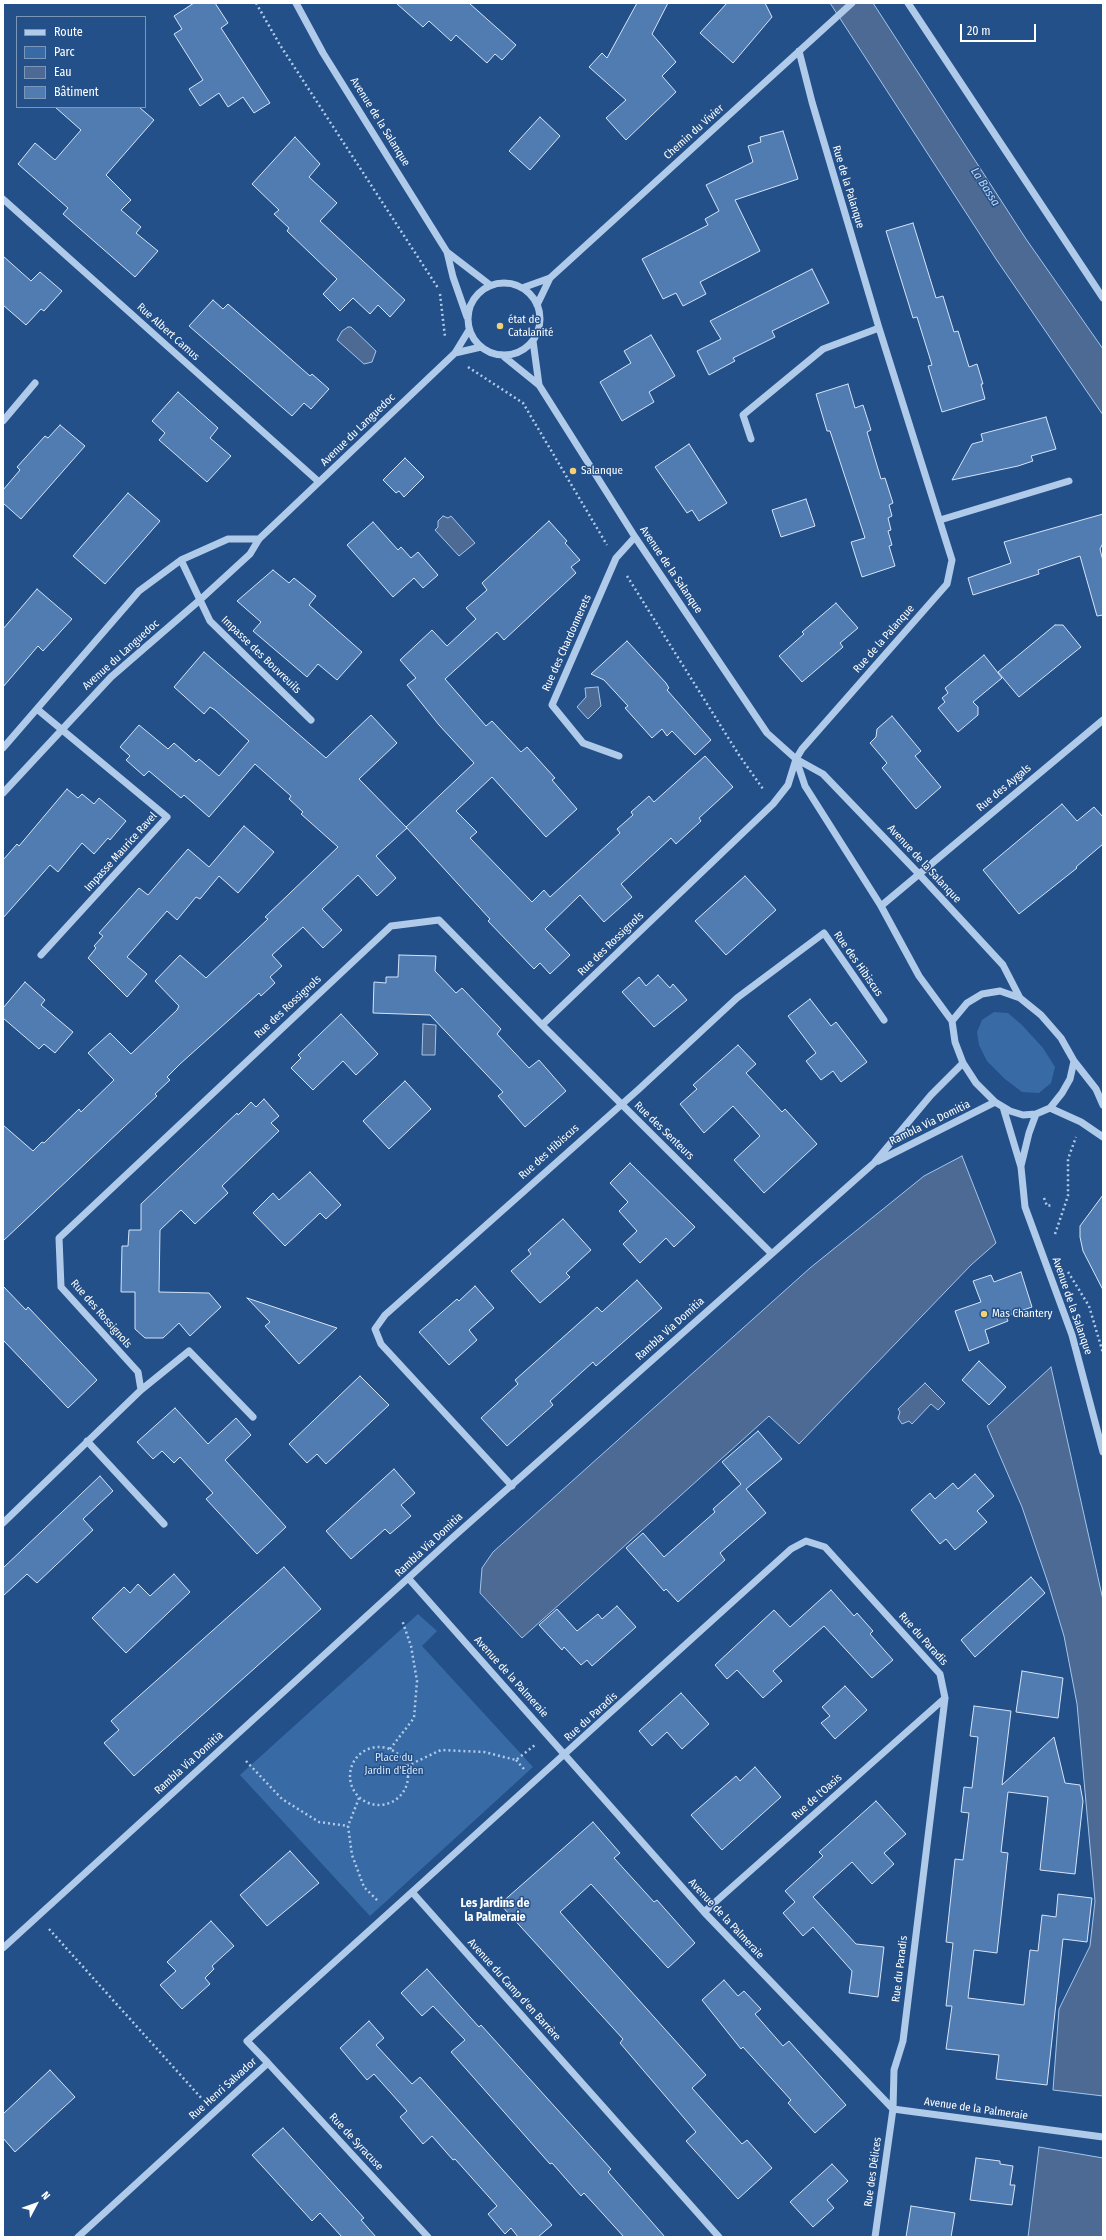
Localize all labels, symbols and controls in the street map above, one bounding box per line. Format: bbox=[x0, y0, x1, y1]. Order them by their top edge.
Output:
legend bbox=[16, 16, 146, 108]
scale bar bbox=[962, 16, 1038, 42]
text: 20 m bbox=[967, 24, 991, 38]
text: Route bbox=[54, 25, 83, 39]
text: Parc bbox=[54, 45, 75, 59]
text: Eau bbox=[54, 65, 72, 79]
street label: Avenue de la Salanque bbox=[347, 75, 413, 169]
text: Bâtiment bbox=[54, 85, 99, 99]
street label: Chemin du Vivier bbox=[661, 102, 727, 162]
street label: Rue de la Palanque bbox=[829, 144, 867, 230]
water label: La Bassa bbox=[967, 165, 1003, 209]
street label: Rue Albert Camus bbox=[134, 300, 202, 364]
place label: état de Catalanité bbox=[508, 313, 553, 339]
marker: état de Catalanité bbox=[495, 321, 505, 331]
street label: Avenue du Languedoc bbox=[318, 391, 398, 469]
place label: Salanque bbox=[581, 464, 623, 478]
marker: Salanque bbox=[568, 466, 578, 476]
street label: Avenue de la Salanque bbox=[637, 524, 705, 616]
street label: Rue des Chardonnerets bbox=[540, 593, 594, 693]
street label: Rue de la Palanque bbox=[851, 602, 917, 676]
street label: Impasse des Bouvreuils bbox=[218, 613, 304, 697]
street label: Avenue du Languedoc bbox=[80, 617, 162, 693]
street label: Rue des Aygals bbox=[974, 761, 1034, 815]
street label: Impasse Maurice Ravel bbox=[82, 810, 160, 894]
street label: Avenue de la Salanque bbox=[884, 822, 964, 906]
street label: Rue des Rossignols bbox=[575, 909, 647, 979]
street label: Rue des Hibiscus bbox=[831, 929, 885, 999]
street label: Rue des Rossignols bbox=[252, 973, 324, 1041]
street label: Rambla Via Domitia bbox=[888, 1098, 972, 1148]
street label: Rue des Senteurs bbox=[631, 1099, 697, 1163]
street label: Rue des Hibiscus bbox=[516, 1122, 582, 1182]
street label: Avenue de la Salanque bbox=[1049, 1256, 1095, 1356]
street label: Rue des Rossignols bbox=[68, 1277, 134, 1351]
street label: Rambla Via Domitia bbox=[633, 1295, 707, 1363]
place label: Mas Chantery bbox=[992, 1307, 1052, 1321]
marker: Mas Chantery bbox=[979, 1309, 989, 1319]
street label: Rambla Via Domitia bbox=[392, 1510, 466, 1580]
street label: Rue du Paradis bbox=[896, 1610, 950, 1668]
street label: Avenue de la Palmeraie bbox=[471, 1634, 551, 1720]
street label: Rue du Paradis bbox=[562, 1690, 620, 1744]
street label: Rambla Via Domitia bbox=[152, 1729, 226, 1797]
park label: Place du Jardin d'Eden bbox=[364, 1751, 424, 1777]
street label: Rue de l'Oasis bbox=[789, 1771, 845, 1823]
street label: Avenue de la Palmeraie bbox=[685, 1876, 767, 1962]
district label: Les Jardins de la Palmeraie bbox=[461, 1897, 529, 1925]
street label: Rue du Paradis bbox=[889, 1935, 911, 2003]
street label: Avenue du Camp d'en Barrère bbox=[465, 1936, 563, 2044]
street label: Rue Henri Salvador bbox=[187, 2055, 259, 2123]
street label: Avenue de la Palmeraie bbox=[923, 2095, 1029, 2123]
street label: Rue de Syracuse bbox=[326, 2111, 386, 2173]
street label: Rue des Délices bbox=[862, 2136, 884, 2208]
north arrow bbox=[16, 2184, 56, 2224]
text: N bbox=[38, 2189, 53, 2203]

